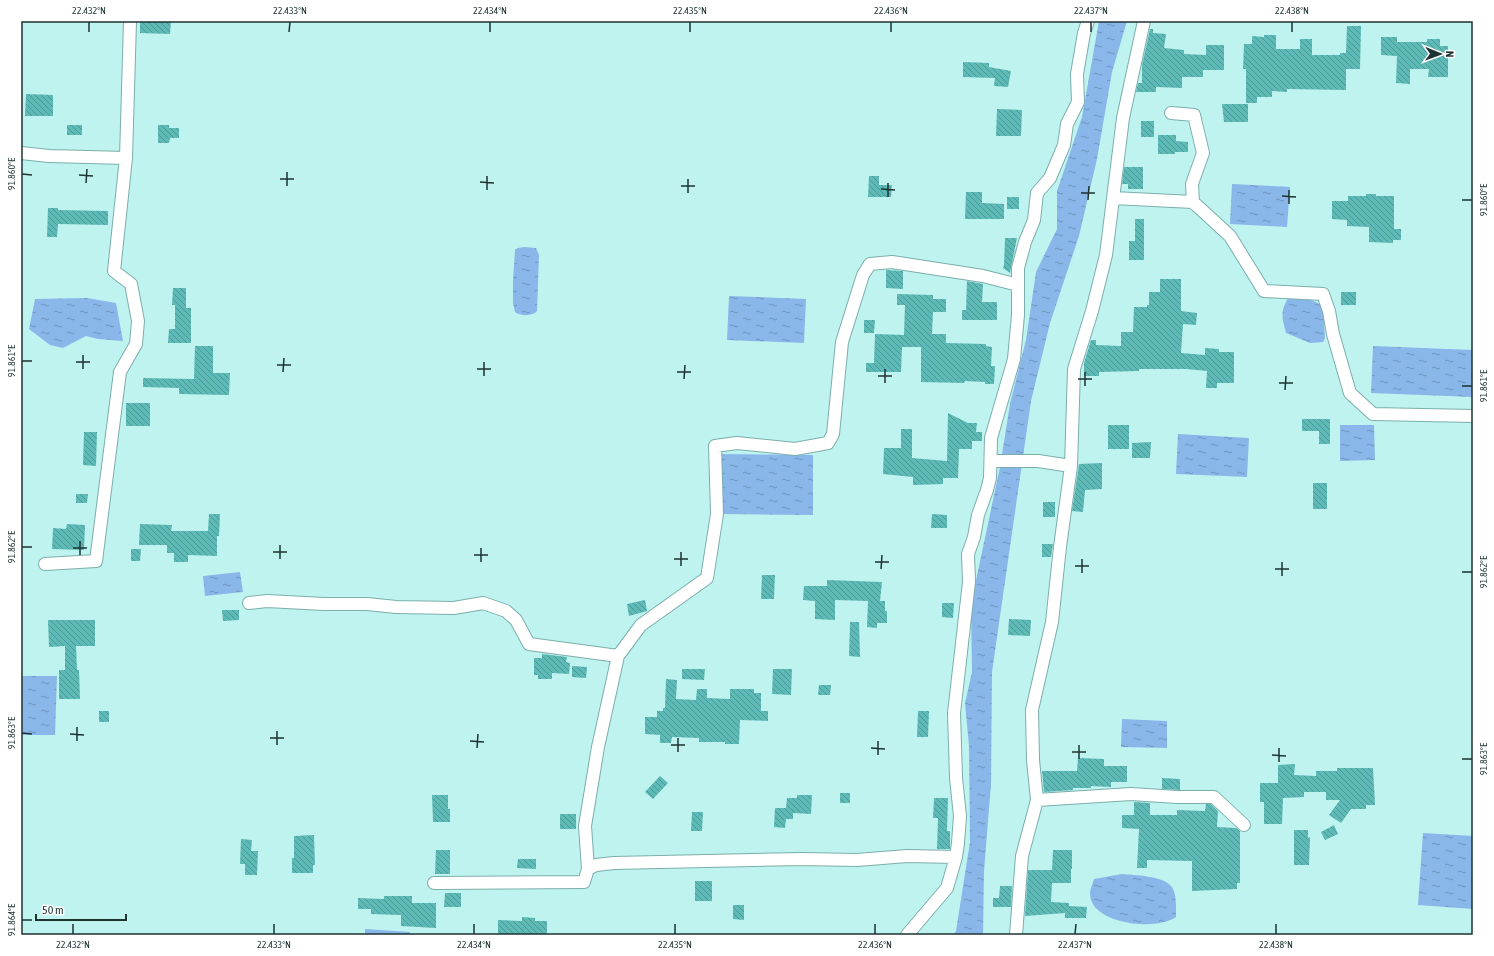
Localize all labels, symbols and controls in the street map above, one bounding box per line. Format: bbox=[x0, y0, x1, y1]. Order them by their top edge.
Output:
text: 22.432°N bbox=[72, 5, 106, 16]
text: 22.433°N bbox=[273, 5, 307, 16]
text: 22.434°N bbox=[473, 5, 507, 16]
text: 22.435°N bbox=[673, 5, 707, 16]
text: 22.436°N bbox=[874, 5, 908, 16]
text: 22.437°N bbox=[1074, 5, 1108, 16]
text: 22.438°N bbox=[1275, 5, 1309, 16]
north arrow bbox=[1420, 34, 1460, 74]
text: N bbox=[1444, 51, 1456, 58]
text: 91.860°E bbox=[6, 157, 17, 190]
text: 91.860°E bbox=[1478, 183, 1489, 216]
text: 91.861°E bbox=[6, 344, 17, 377]
text: 91.861°E bbox=[1478, 369, 1489, 402]
text: 91.862°E bbox=[6, 530, 17, 563]
text: 91.862°E bbox=[1478, 555, 1489, 588]
text: 91.863°E bbox=[6, 716, 17, 749]
text: 91.863°E bbox=[1478, 742, 1489, 775]
scale bar bbox=[36, 896, 126, 922]
text: 91.864°E bbox=[6, 903, 17, 936]
text: 50 m bbox=[42, 903, 64, 917]
text: 22.432°N bbox=[56, 939, 90, 950]
text: 22.433°N bbox=[257, 939, 291, 950]
text: 22.434°N bbox=[457, 939, 491, 950]
text: 22.435°N bbox=[658, 939, 692, 950]
text: 22.436°N bbox=[858, 939, 892, 950]
text: 22.437°N bbox=[1058, 939, 1092, 950]
text: 22.438°N bbox=[1259, 939, 1293, 950]

